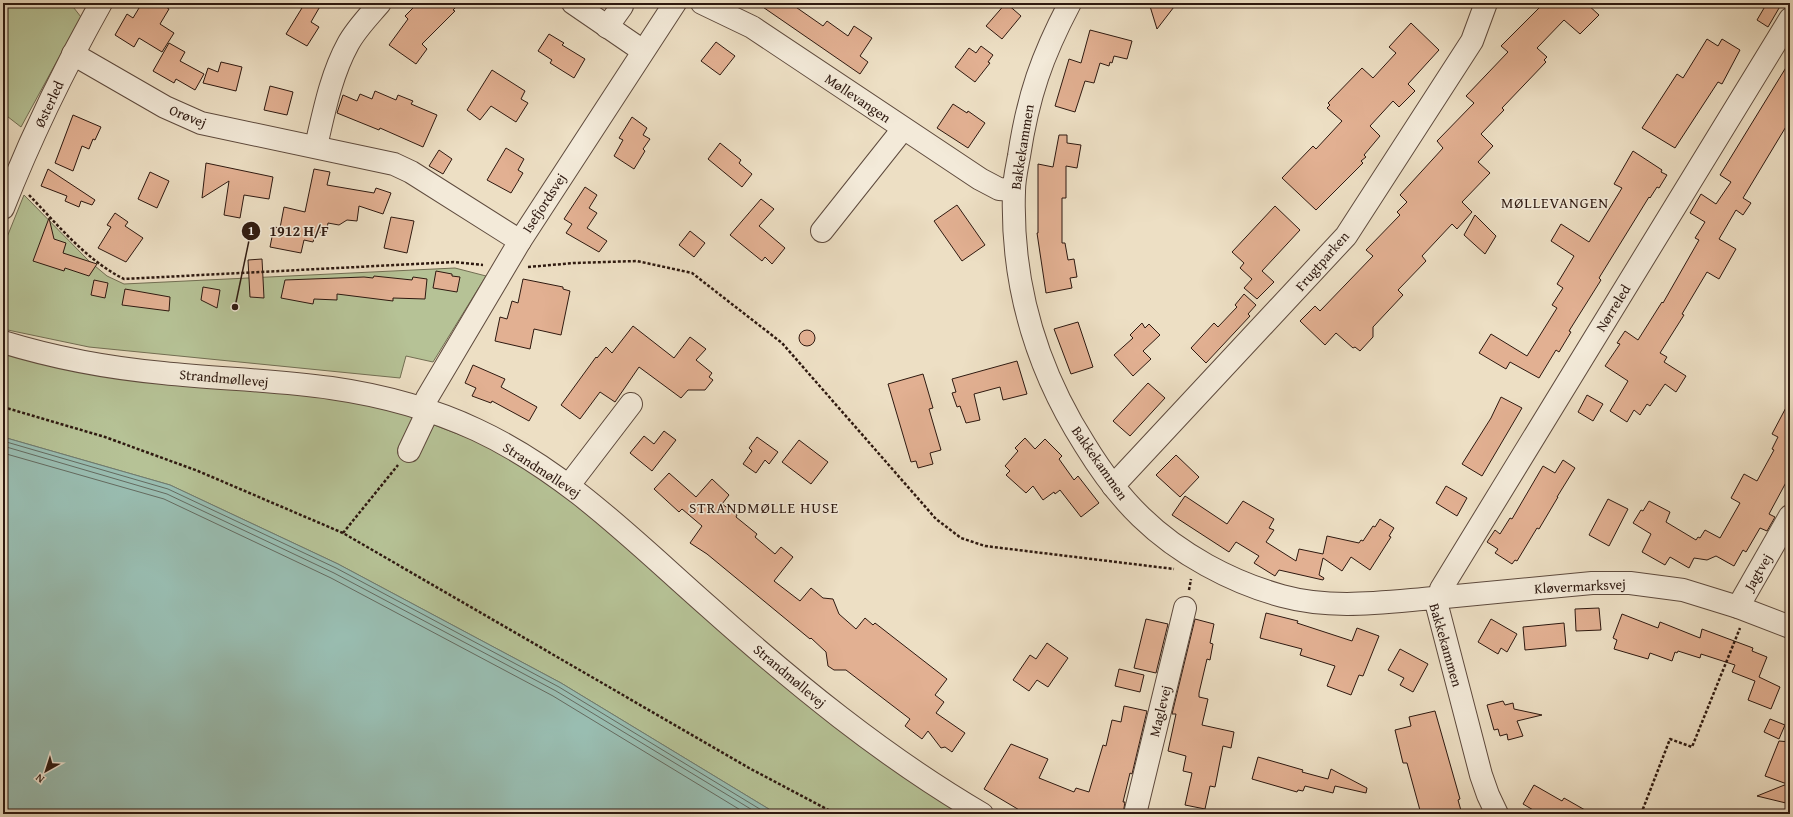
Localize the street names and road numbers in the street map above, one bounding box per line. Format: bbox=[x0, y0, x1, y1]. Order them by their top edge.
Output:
street label: Møllevangen bbox=[821, 69, 895, 128]
street label: Østerled bbox=[30, 77, 69, 131]
street label: Orøvej bbox=[166, 100, 210, 132]
street label: Bakkekammen bbox=[1005, 103, 1039, 191]
street label: Isefjordsvej bbox=[517, 169, 571, 237]
street label: Frugtparken bbox=[1290, 227, 1354, 295]
street label: Nørreled bbox=[1591, 280, 1636, 335]
street label: Strandmøllevej bbox=[179, 364, 269, 392]
street label: Bakkekammen bbox=[1067, 422, 1133, 504]
street label: Strandmøllevej bbox=[499, 437, 585, 503]
street label: Jagtvej bbox=[1738, 550, 1777, 596]
street label: Kløvermarksvej bbox=[1534, 574, 1626, 598]
street label: Bakkekammen bbox=[1425, 601, 1468, 689]
street label: Strandmøllevej bbox=[749, 640, 831, 712]
street label: Maglevej bbox=[1144, 683, 1176, 739]

